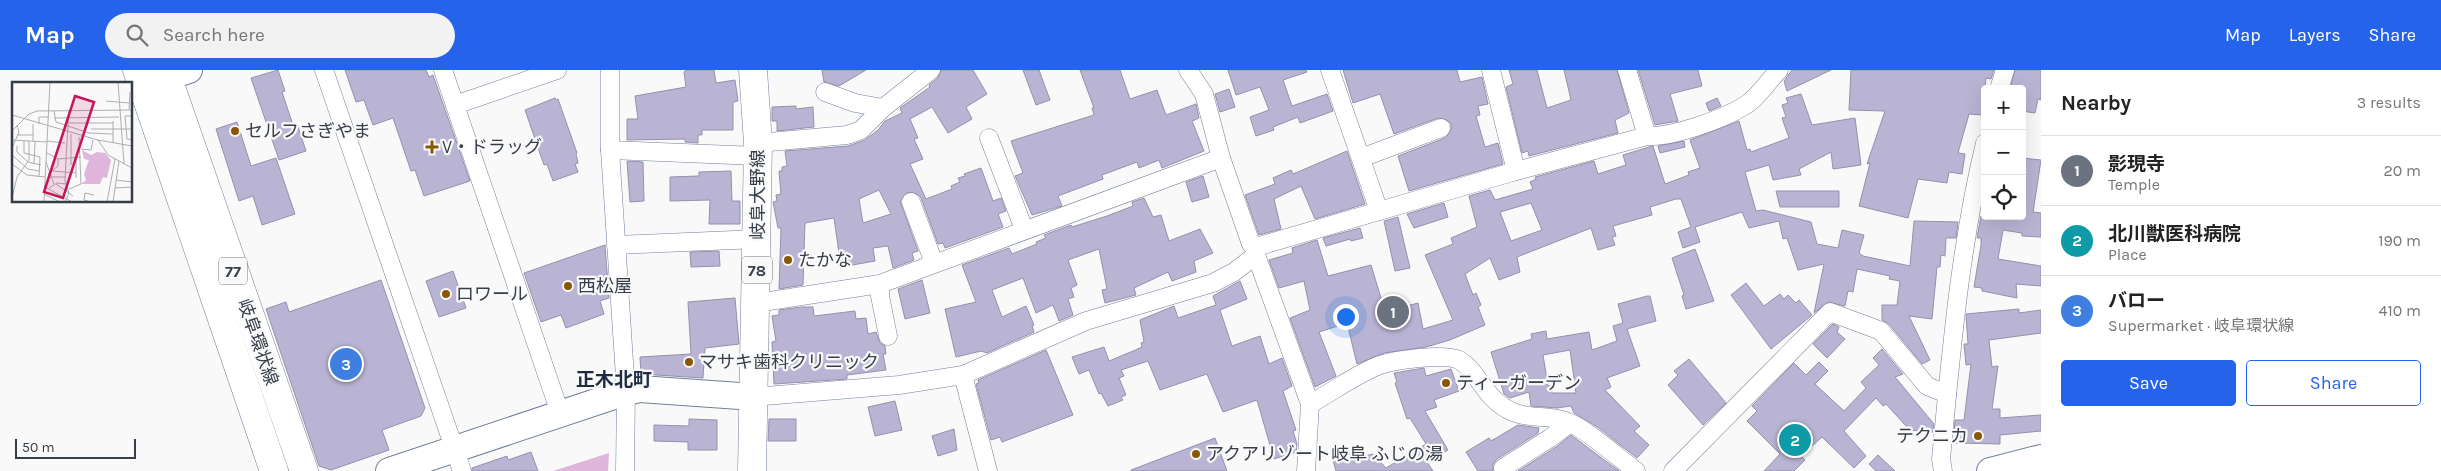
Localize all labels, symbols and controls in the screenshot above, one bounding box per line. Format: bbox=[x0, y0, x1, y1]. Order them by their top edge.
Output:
search box bbox=[105, 13, 455, 58]
text: Map bbox=[25, 21, 75, 49]
icon: search bbox=[123, 21, 151, 49]
text: Search here bbox=[163, 24, 265, 46]
text: Map bbox=[2225, 24, 2261, 46]
text: Layers bbox=[2289, 24, 2341, 46]
text: Share bbox=[2369, 24, 2416, 46]
inset map bbox=[12, 82, 132, 202]
map controls bbox=[1981, 85, 2026, 220]
button: + bbox=[1981, 85, 2026, 130]
text: Nearby bbox=[2061, 91, 2131, 115]
text: 3 results bbox=[2357, 93, 2421, 112]
place label: セルフさぎやま bbox=[245, 120, 371, 142]
marker: セルフさぎやま bbox=[229, 125, 241, 137]
button: − bbox=[1981, 130, 2026, 175]
place label: V・ドラッグ bbox=[442, 136, 542, 158]
marker: V・ドラッグ bbox=[426, 141, 438, 153]
street label: 岐阜大野線 bbox=[747, 150, 769, 240]
text: 影現寺 bbox=[2108, 153, 2165, 175]
text: 1 bbox=[2074, 161, 2080, 180]
text: 20 m bbox=[2383, 161, 2421, 180]
button: locate bbox=[1981, 175, 2026, 220]
text: Temple bbox=[2108, 175, 2160, 194]
text: 北川獣医科病院 bbox=[2108, 223, 2241, 245]
text: 2 bbox=[2072, 231, 2082, 250]
text: 190 m bbox=[2378, 231, 2421, 250]
text: Place bbox=[2108, 245, 2147, 264]
place label: たかな bbox=[798, 249, 852, 271]
marker: たかな bbox=[782, 254, 794, 266]
road number: 78 bbox=[742, 256, 772, 284]
road number: 77 bbox=[219, 258, 247, 285]
place label: 西松屋 bbox=[578, 275, 632, 297]
marker: 西松屋 bbox=[562, 280, 574, 292]
place label: ロワール bbox=[456, 283, 528, 305]
marker: ロワール bbox=[440, 288, 452, 300]
text: バロー bbox=[2108, 290, 2165, 312]
pin: 1 bbox=[1377, 293, 1409, 331]
street label: 岐阜環状線 bbox=[233, 296, 283, 388]
text: 3 bbox=[2072, 301, 2082, 320]
text: 410 m bbox=[2379, 301, 2421, 320]
your location bbox=[1333, 304, 1359, 330]
text: Supermarket · 岐阜環状線 bbox=[2108, 316, 2294, 335]
pin: 3 bbox=[330, 345, 362, 383]
place label: マサキ歯科クリニック bbox=[699, 351, 879, 373]
marker: マサキ歯科クリニック bbox=[683, 356, 695, 368]
button: Save bbox=[2061, 360, 2236, 406]
button: Share bbox=[2246, 360, 2421, 406]
district label: 正木北町 bbox=[576, 369, 652, 391]
place label: ティーガーデン bbox=[1456, 372, 1581, 394]
marker: ティーガーデン bbox=[1440, 377, 1452, 389]
pin: 2 bbox=[1779, 421, 1811, 459]
place label: テクニカ bbox=[1896, 425, 1968, 447]
marker: テクニカ bbox=[1972, 430, 1984, 442]
scale bar bbox=[15, 436, 136, 459]
text: 50 m bbox=[22, 439, 55, 456]
place label: アクアリゾート岐阜 ふじの湯 bbox=[1206, 443, 1443, 465]
marker: アクアリゾート岐阜 ふじの湯 bbox=[1190, 448, 1202, 460]

